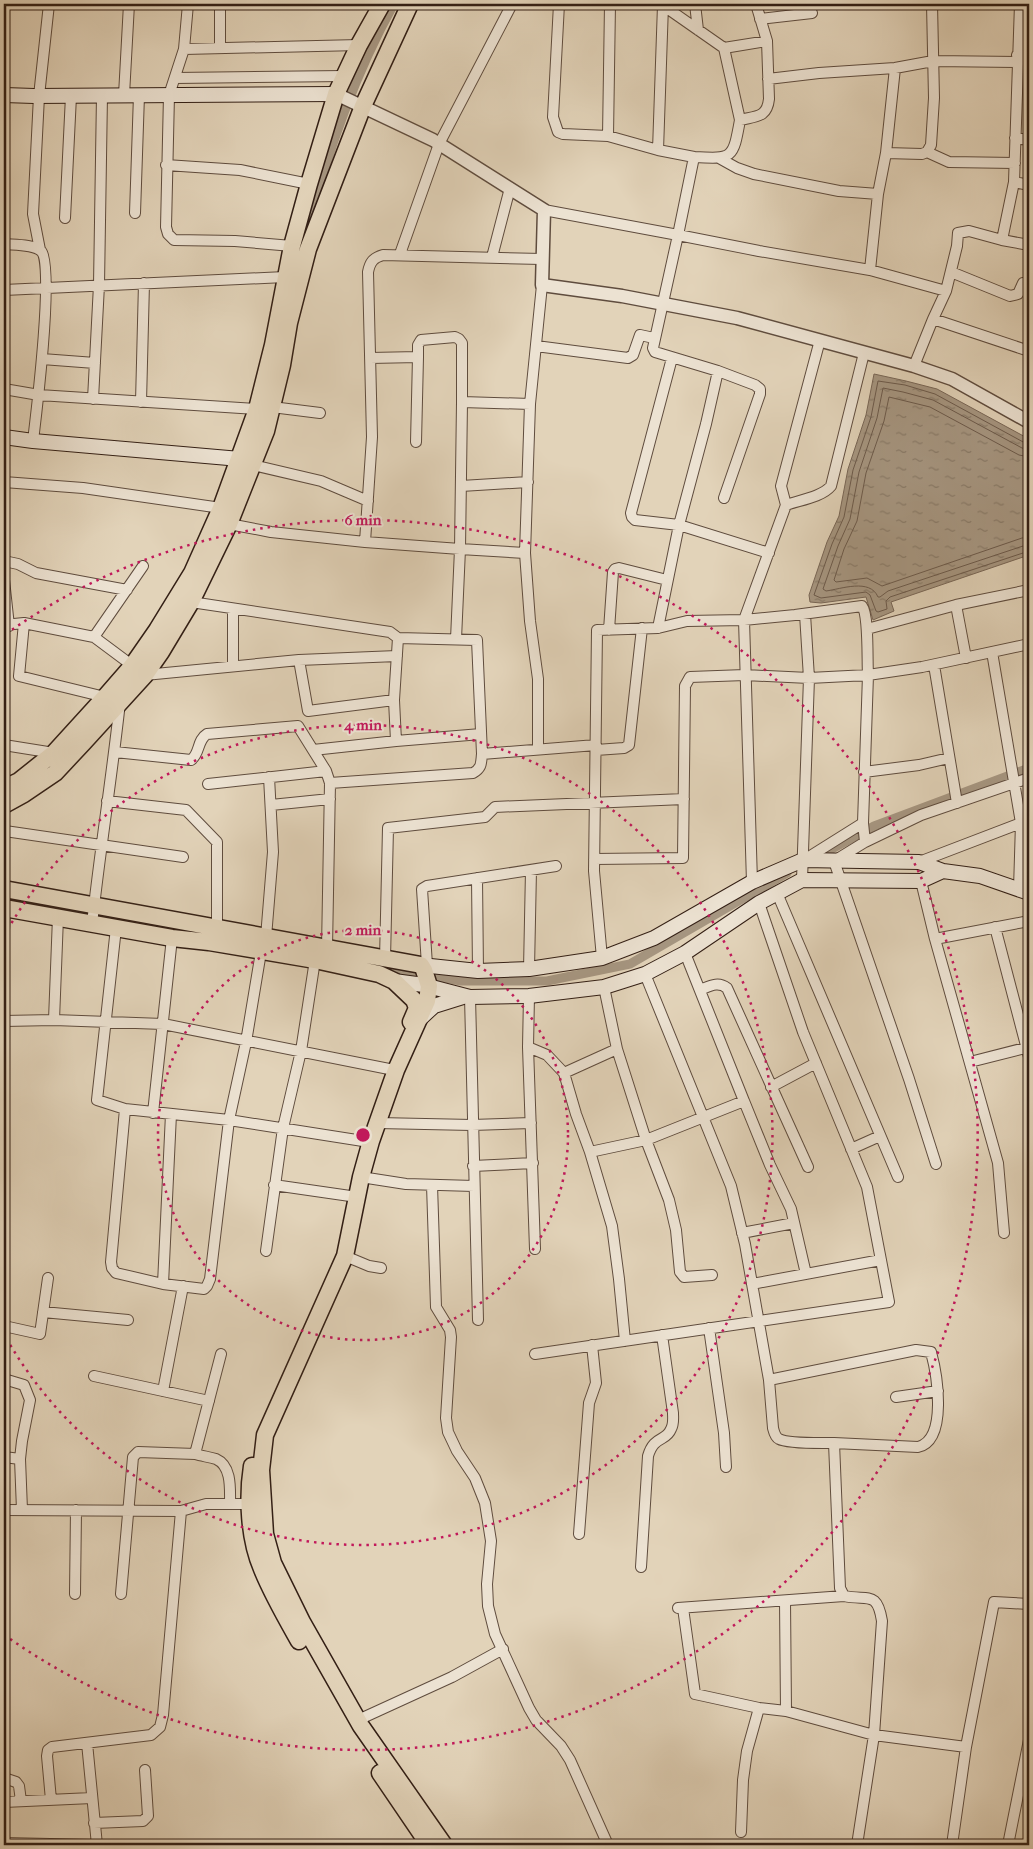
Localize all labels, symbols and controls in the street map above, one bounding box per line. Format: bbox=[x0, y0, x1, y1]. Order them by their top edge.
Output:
text: 6 min bbox=[345, 511, 382, 529]
text: 4 min bbox=[343, 716, 382, 734]
text: 2 min bbox=[345, 921, 382, 939]
centre of rings bbox=[354, 1126, 372, 1144]

